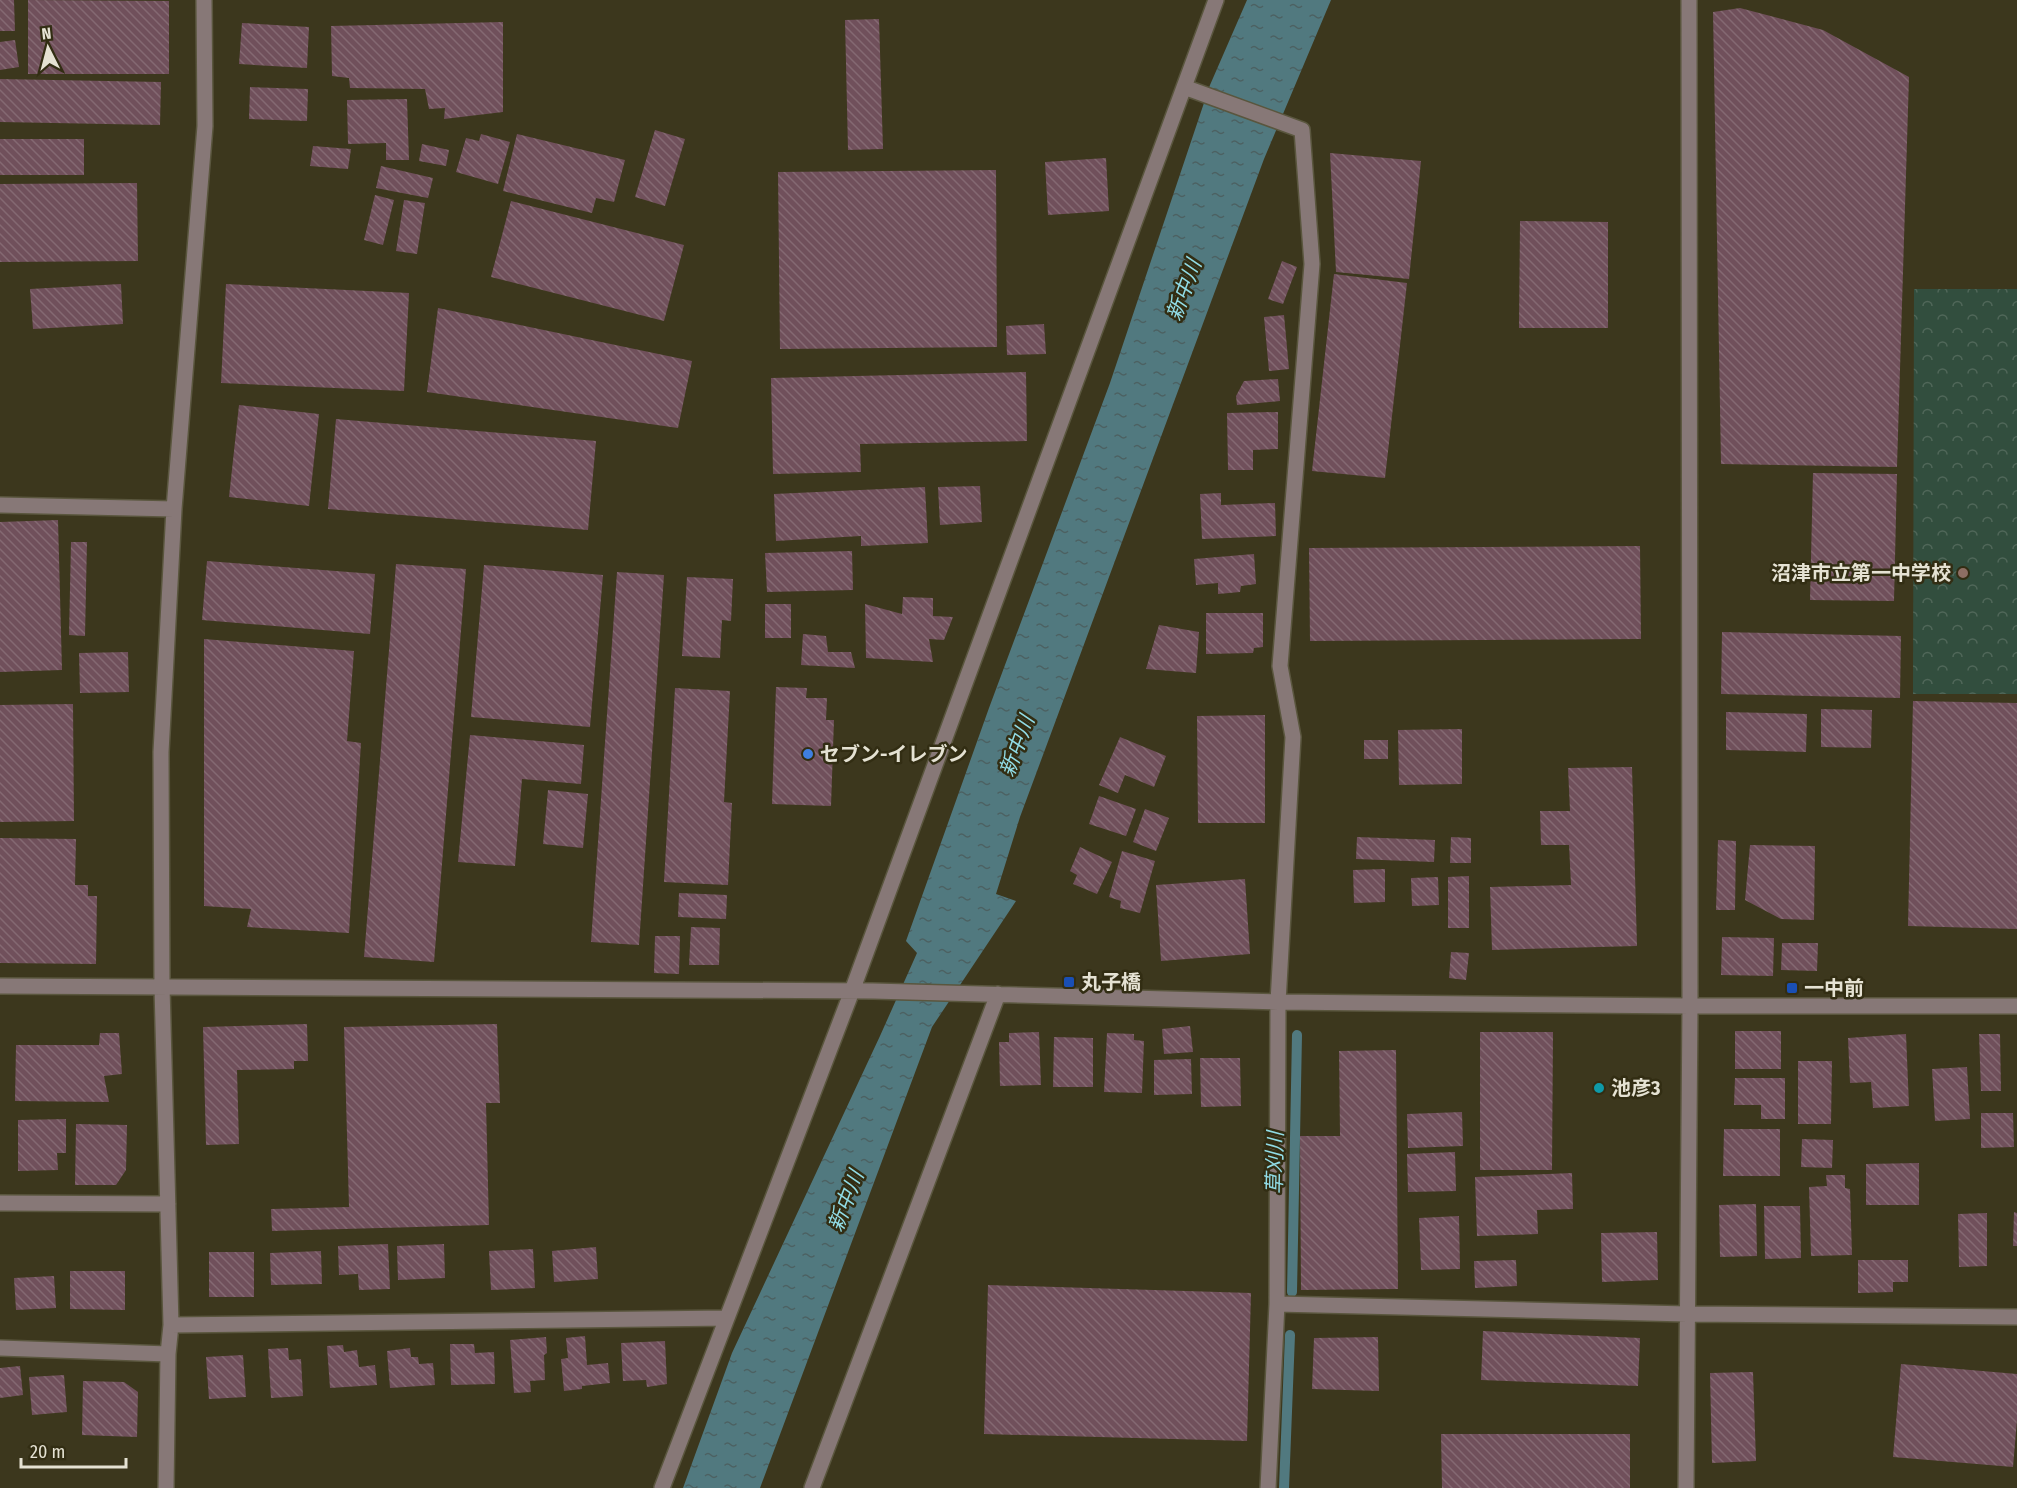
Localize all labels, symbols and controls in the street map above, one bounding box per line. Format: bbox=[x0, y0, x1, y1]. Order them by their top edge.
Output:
north arrow bbox=[18, 18, 78, 78]
text: N bbox=[41, 24, 52, 44]
water label: 新中川 bbox=[1161, 254, 1208, 324]
place label: 沼津市立第一中学校 bbox=[1771, 561, 1951, 585]
marker: 沼津市立第一中学校 bbox=[1956, 566, 1970, 580]
water label: 新中川 bbox=[994, 710, 1041, 780]
place label: セブン-イレブン bbox=[820, 742, 968, 766]
marker: セブン-イレブン bbox=[801, 747, 815, 761]
place label: 丸子橋 bbox=[1081, 970, 1141, 994]
marker: 丸子橋 bbox=[1062, 975, 1076, 989]
place label: 一中前 bbox=[1804, 976, 1864, 1000]
marker: 一中前 bbox=[1785, 981, 1799, 995]
place label: 池彦3 bbox=[1611, 1076, 1660, 1100]
marker: 池彦3 bbox=[1592, 1081, 1606, 1095]
water label: 草刈川 bbox=[1261, 1129, 1289, 1195]
water label: 新中川 bbox=[823, 1165, 870, 1235]
scale bar bbox=[21, 1431, 126, 1469]
text: 20 m bbox=[30, 1441, 65, 1463]

